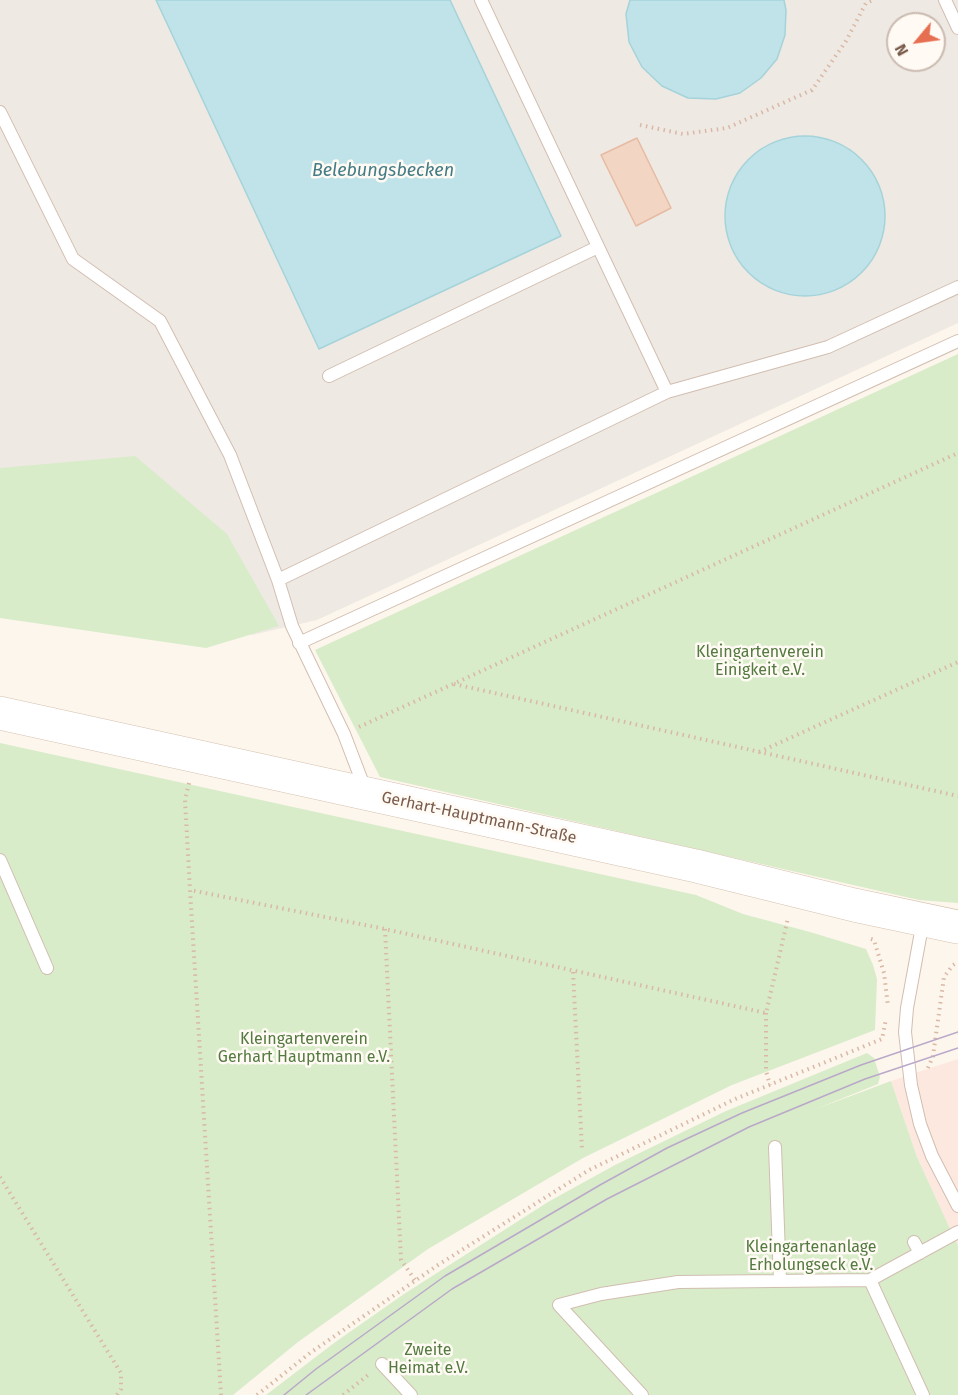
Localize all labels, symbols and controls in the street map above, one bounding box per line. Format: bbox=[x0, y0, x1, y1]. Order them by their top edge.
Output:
north arrow bbox=[886, 12, 946, 72]
text: N bbox=[891, 41, 912, 59]
water label: Belebungsbecken bbox=[312, 160, 454, 182]
park label: Kleingartenverein Einigkeit e.V. bbox=[696, 643, 824, 681]
street label: Gerhart-Hauptmann-Straße bbox=[380, 788, 578, 848]
park label: Kleingartenverein Gerhart Hauptmann e.V. bbox=[218, 1030, 390, 1068]
park label: Kleingartenanlage Erholungseck e.V. bbox=[745, 1238, 877, 1276]
park label: Zweite Heimat e.V. bbox=[388, 1341, 468, 1379]

